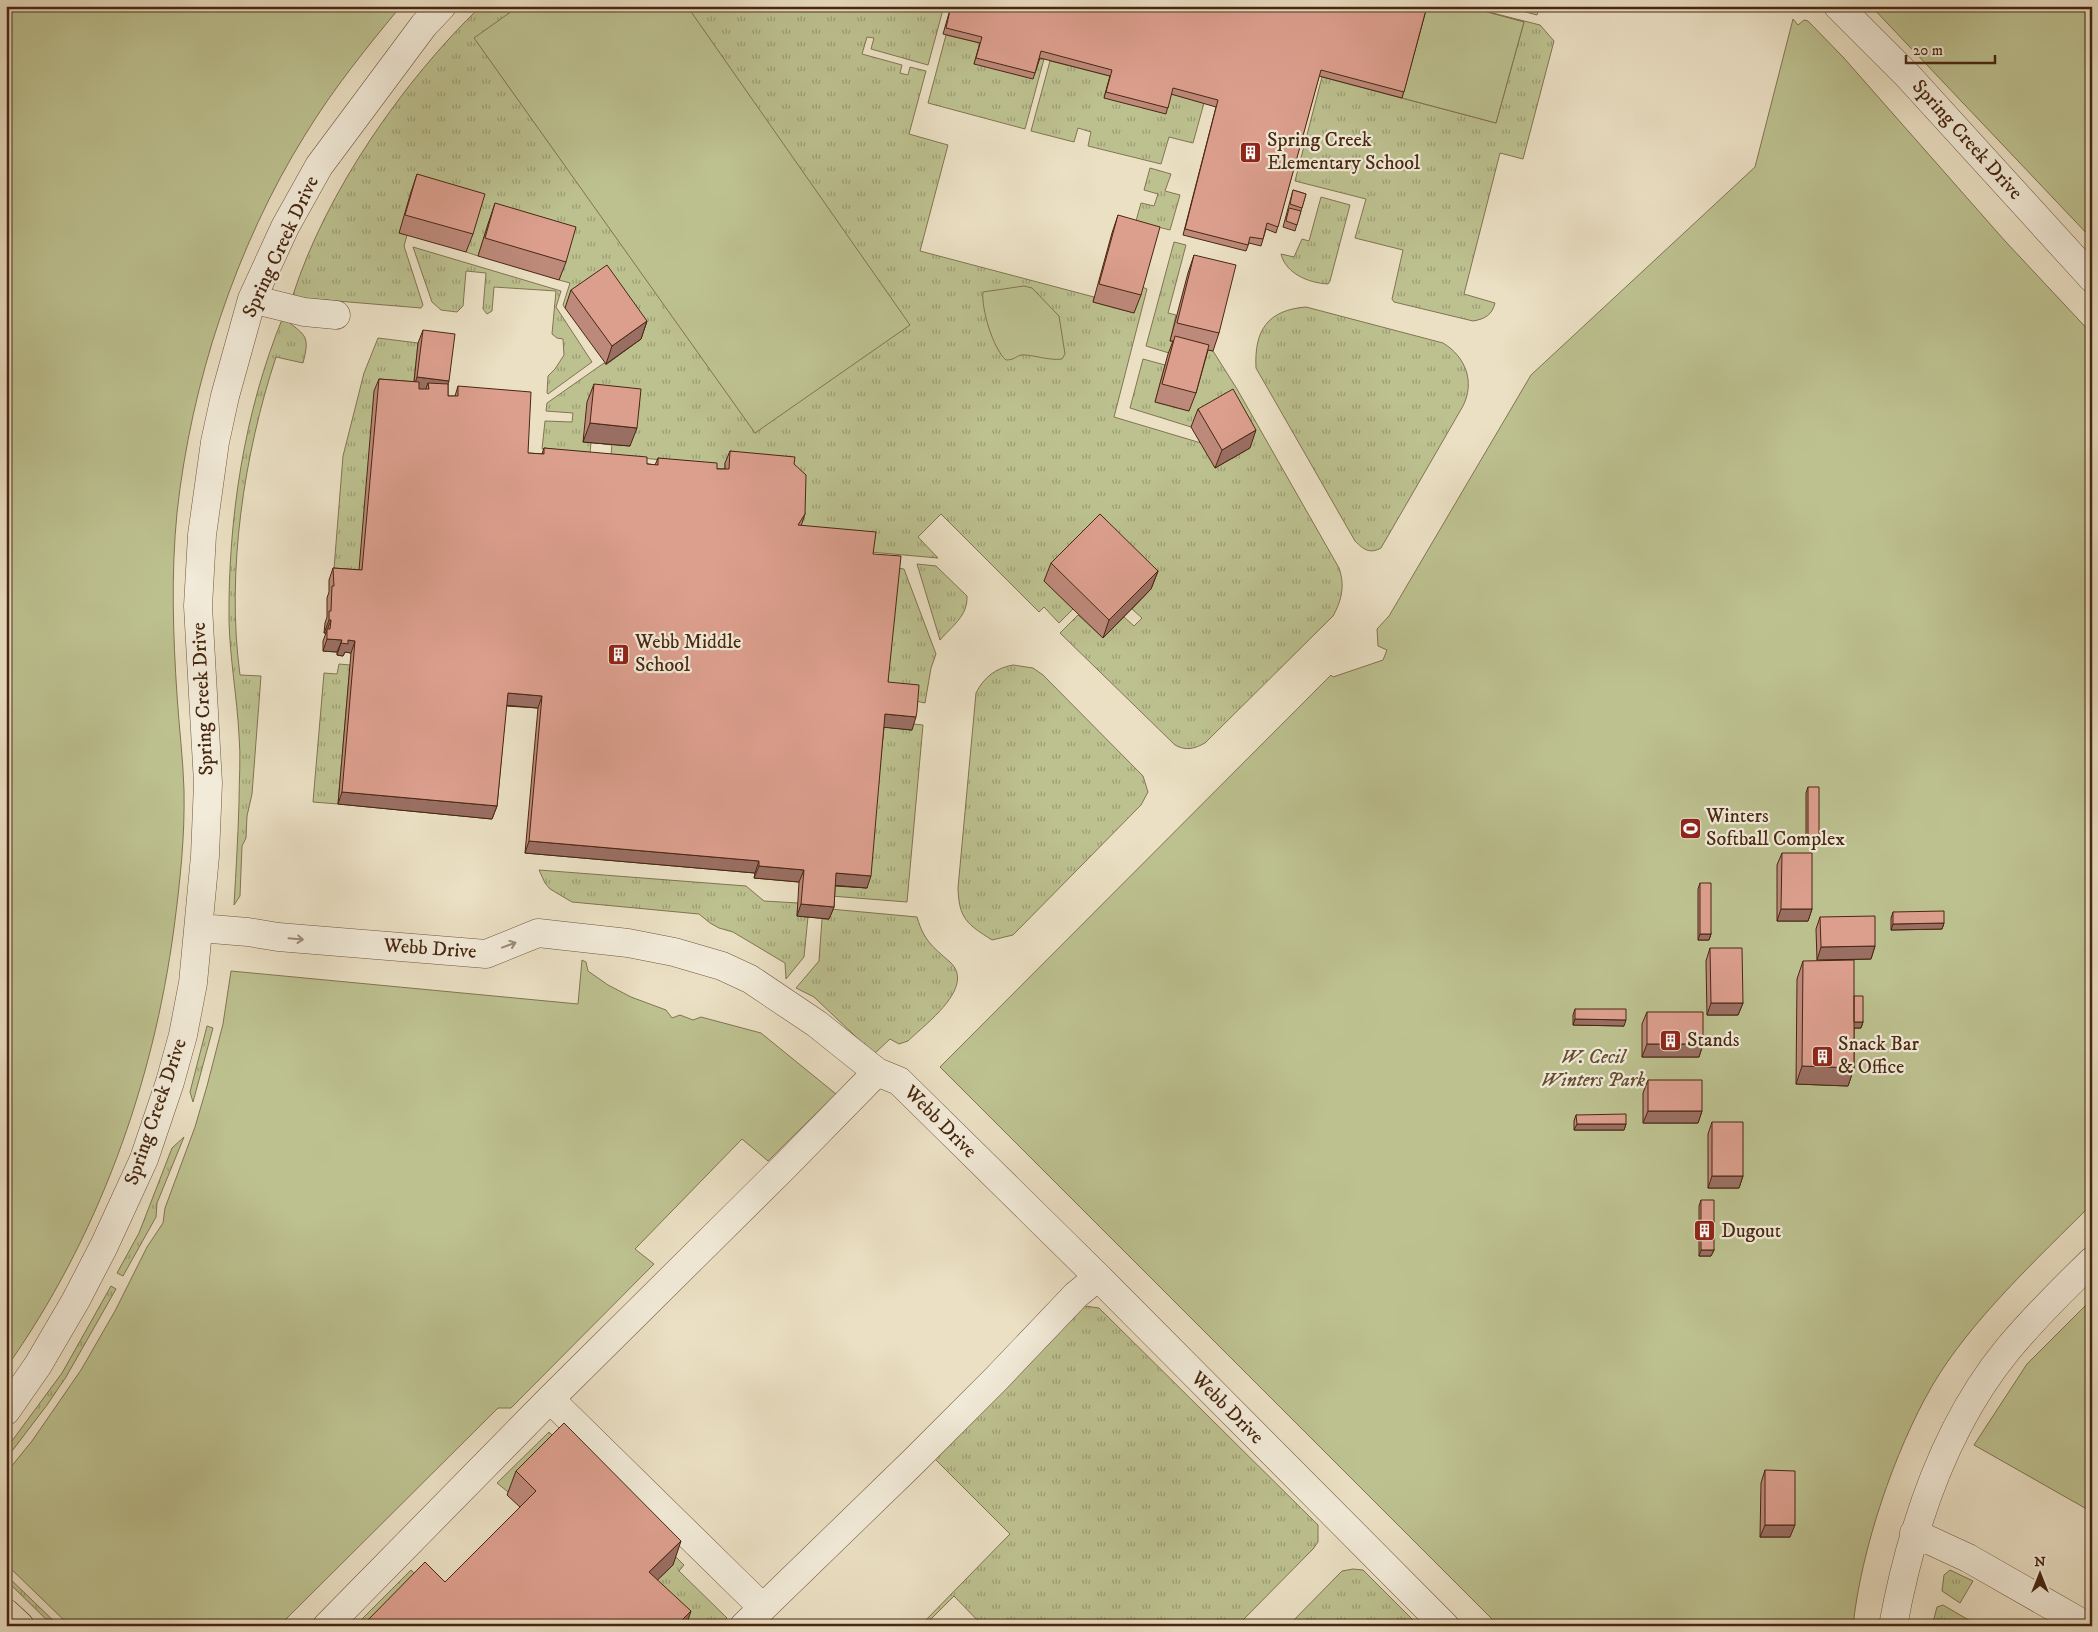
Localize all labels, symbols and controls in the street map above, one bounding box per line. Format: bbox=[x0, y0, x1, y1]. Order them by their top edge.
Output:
scale bar bbox=[1906, 32, 1994, 64]
text: 20 m bbox=[1913, 41, 1943, 60]
street label: Spring Creek Drive bbox=[1906, 75, 2028, 205]
place label: Spring Creek Elementary School bbox=[1267, 128, 1420, 176]
building icon: Spring Creek Elementary School bbox=[1239, 140, 1263, 164]
street label: Spring Creek Drive bbox=[237, 172, 325, 322]
street label: Spring Creek Drive bbox=[187, 622, 219, 776]
place label: Webb Middle School bbox=[634, 630, 741, 678]
building icon: Webb Middle School bbox=[607, 642, 631, 666]
place label: Winters Softball Complex bbox=[1705, 804, 1845, 852]
sports icon: Winters Softball Complex bbox=[1678, 816, 1702, 840]
street label: Webb Drive bbox=[382, 933, 477, 965]
one-way arrow bbox=[288, 934, 304, 943]
one-way arrow bbox=[501, 940, 516, 949]
building icon: Stands bbox=[1659, 1028, 1683, 1052]
place label: Stands bbox=[1687, 1028, 1740, 1053]
place label: Snack Bar & Office bbox=[1838, 1032, 1919, 1080]
street label: Spring Creek Drive bbox=[119, 1035, 193, 1189]
building icon: Snack Bar & Office bbox=[1810, 1044, 1834, 1068]
park label: W. Cecil Winters Park bbox=[1541, 1045, 1646, 1093]
street label: Webb Drive bbox=[898, 1080, 982, 1164]
building icon: Dugout bbox=[1693, 1219, 1717, 1243]
place label: Dugout bbox=[1721, 1219, 1781, 1244]
street label: Webb Drive bbox=[1185, 1366, 1269, 1450]
north arrow bbox=[2016, 1550, 2066, 1600]
text: N bbox=[2034, 1553, 2046, 1571]

